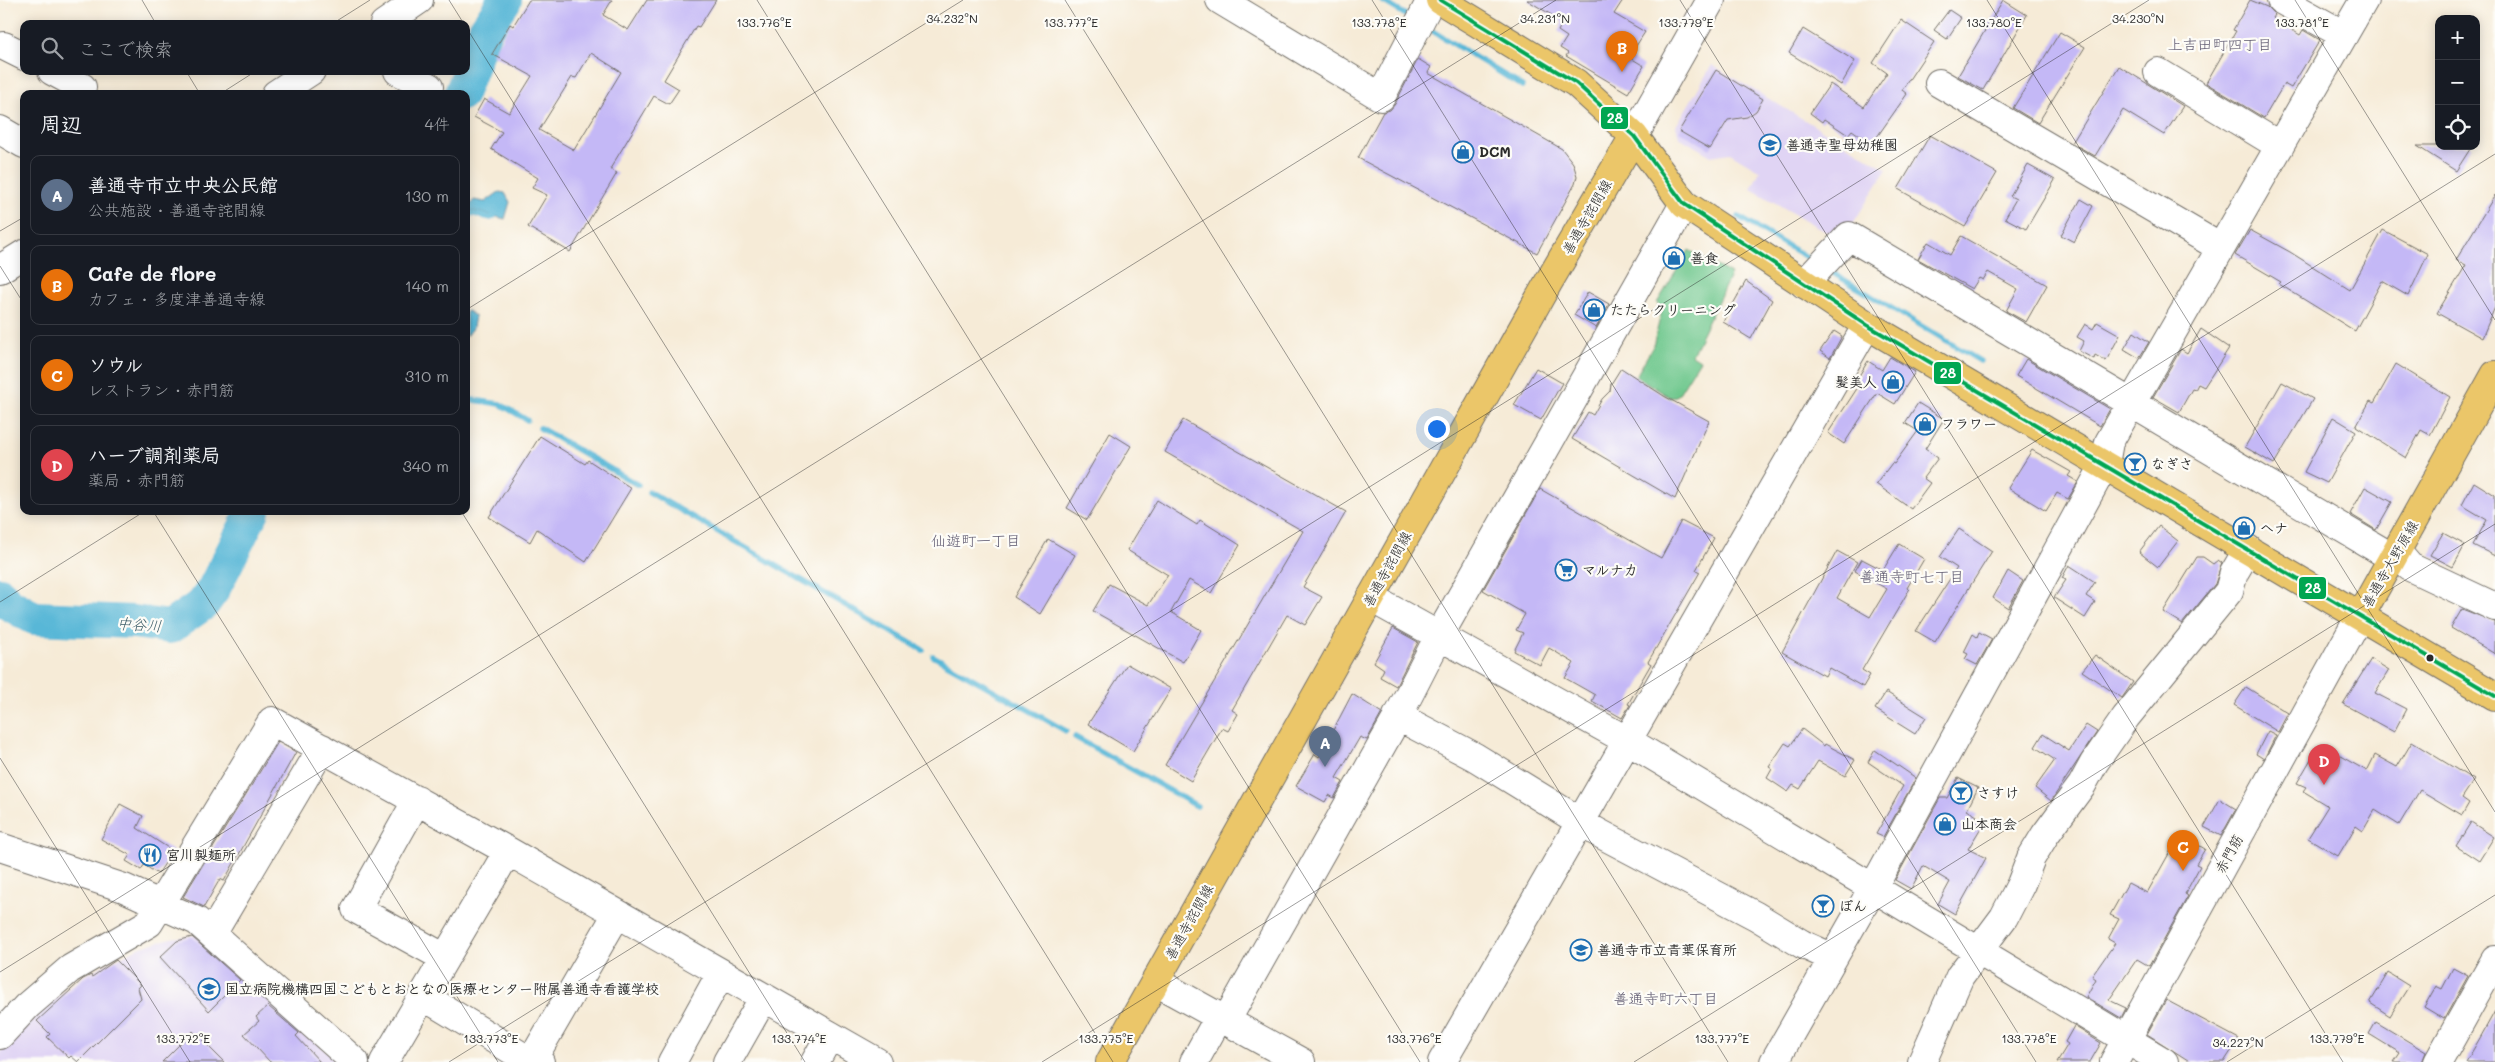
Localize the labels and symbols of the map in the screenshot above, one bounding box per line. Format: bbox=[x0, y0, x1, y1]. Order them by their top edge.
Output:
text: 34.232°N bbox=[926, 10, 978, 26]
text: 34.231°N bbox=[1520, 10, 1570, 26]
text: 34.230°N bbox=[2112, 10, 2164, 26]
text: 133.776°E bbox=[736, 14, 792, 30]
text: 133.777°E bbox=[1044, 14, 1098, 30]
text: 133.778°E bbox=[1351, 14, 1407, 30]
text: 133.779°E bbox=[1659, 14, 1714, 30]
text: 133.780°E bbox=[1966, 14, 2022, 30]
text: 133.781°E bbox=[2275, 14, 2329, 30]
pin: B bbox=[1606, 31, 1638, 72]
district label: 上吉田町四丁目 bbox=[2167, 34, 2273, 54]
line badge: 28 bbox=[1600, 106, 1629, 130]
text: 28 bbox=[1607, 108, 1624, 127]
school or university icon: 善通寺聖母幼稚園 bbox=[1758, 133, 1782, 157]
place label: 善通寺聖母幼稚園 bbox=[1786, 135, 1898, 154]
shop icon: DCM bbox=[1451, 140, 1475, 164]
place label: DCM bbox=[1479, 142, 1511, 161]
street label: 善通寺詫間線 bbox=[1557, 176, 1616, 258]
shop icon: 善食 bbox=[1662, 246, 1686, 270]
place label: 善食 bbox=[1690, 248, 1718, 267]
shop icon: たたらクリーニング bbox=[1582, 298, 1606, 322]
place label: たたらクリーニング bbox=[1610, 300, 1736, 319]
line badge: 28 bbox=[1933, 361, 1962, 385]
text: 28 bbox=[1940, 363, 1957, 382]
shop icon: 髪美人 bbox=[1881, 370, 1905, 394]
place label: 髪美人 bbox=[1835, 372, 1877, 391]
shop icon: フラワー bbox=[1913, 412, 1937, 436]
place label: フラワー bbox=[1941, 414, 1997, 433]
your location bbox=[1424, 416, 1450, 442]
bar icon: なぎさ bbox=[2123, 452, 2147, 476]
place label: なぎさ bbox=[2151, 454, 2193, 473]
shop icon: ヘナ bbox=[2232, 516, 2256, 540]
street label: 善通寺大野原線 bbox=[2357, 517, 2422, 611]
place label: ヘナ bbox=[2260, 518, 2288, 537]
street label: 善通寺詫間線 bbox=[1358, 527, 1415, 610]
district label: 仙遊町一丁目 bbox=[931, 530, 1021, 550]
supermarket icon: マルナカ bbox=[1554, 558, 1578, 582]
place label: マルナカ bbox=[1582, 560, 1638, 579]
district label: 善通寺町七丁目 bbox=[1859, 566, 1965, 586]
line badge: 28 bbox=[2298, 576, 2327, 600]
text: 28 bbox=[2305, 578, 2322, 597]
water label: 中谷川 bbox=[116, 612, 162, 636]
unlabelled marker bbox=[2425, 653, 2435, 663]
pin: A bbox=[1309, 726, 1341, 767]
pin: D bbox=[2308, 744, 2340, 785]
bar icon: さすけ bbox=[1949, 781, 1973, 805]
place label: さすけ bbox=[1977, 783, 2019, 802]
shop icon: 山本商会 bbox=[1933, 812, 1957, 836]
place label: 山本商会 bbox=[1961, 814, 2017, 833]
pin: C bbox=[2167, 830, 2199, 871]
street label: 赤門筋 bbox=[2210, 831, 2247, 877]
restaurant icon: 宮川製麺所 bbox=[138, 843, 162, 867]
place label: 宮川製麺所 bbox=[166, 845, 236, 864]
street label: 善通寺詫間線 bbox=[1160, 880, 1217, 963]
bar icon: ぼん bbox=[1811, 894, 1835, 918]
place label: ぼん bbox=[1839, 896, 1867, 915]
school or university icon: 善通寺市立青葉保育所 bbox=[1569, 938, 1593, 962]
place label: 善通寺市立青葉保育所 bbox=[1597, 940, 1737, 959]
school or university icon: 国立病院機構四国こどもとおとなの医療センター附属善通寺看護学校 bbox=[197, 977, 221, 1001]
place label: 国立病院機構四国こどもとおとなの医療センター附属善通寺看護学校 bbox=[225, 979, 659, 998]
district label: 善通寺町六丁目 bbox=[1613, 988, 1719, 1008]
text: 133.772°E bbox=[156, 1030, 210, 1046]
text: 133.773°E bbox=[464, 1030, 519, 1046]
text: 133.774°E bbox=[772, 1030, 827, 1046]
text: 133.775°E bbox=[1079, 1030, 1134, 1046]
text: 133.776°E bbox=[1386, 1030, 1442, 1046]
text: 133.777°E bbox=[1695, 1030, 1749, 1046]
text: 133.778°E bbox=[2001, 1030, 2057, 1046]
text: 133.779°E bbox=[2310, 1030, 2365, 1046]
text: 34.227°N bbox=[2212, 1034, 2264, 1050]

